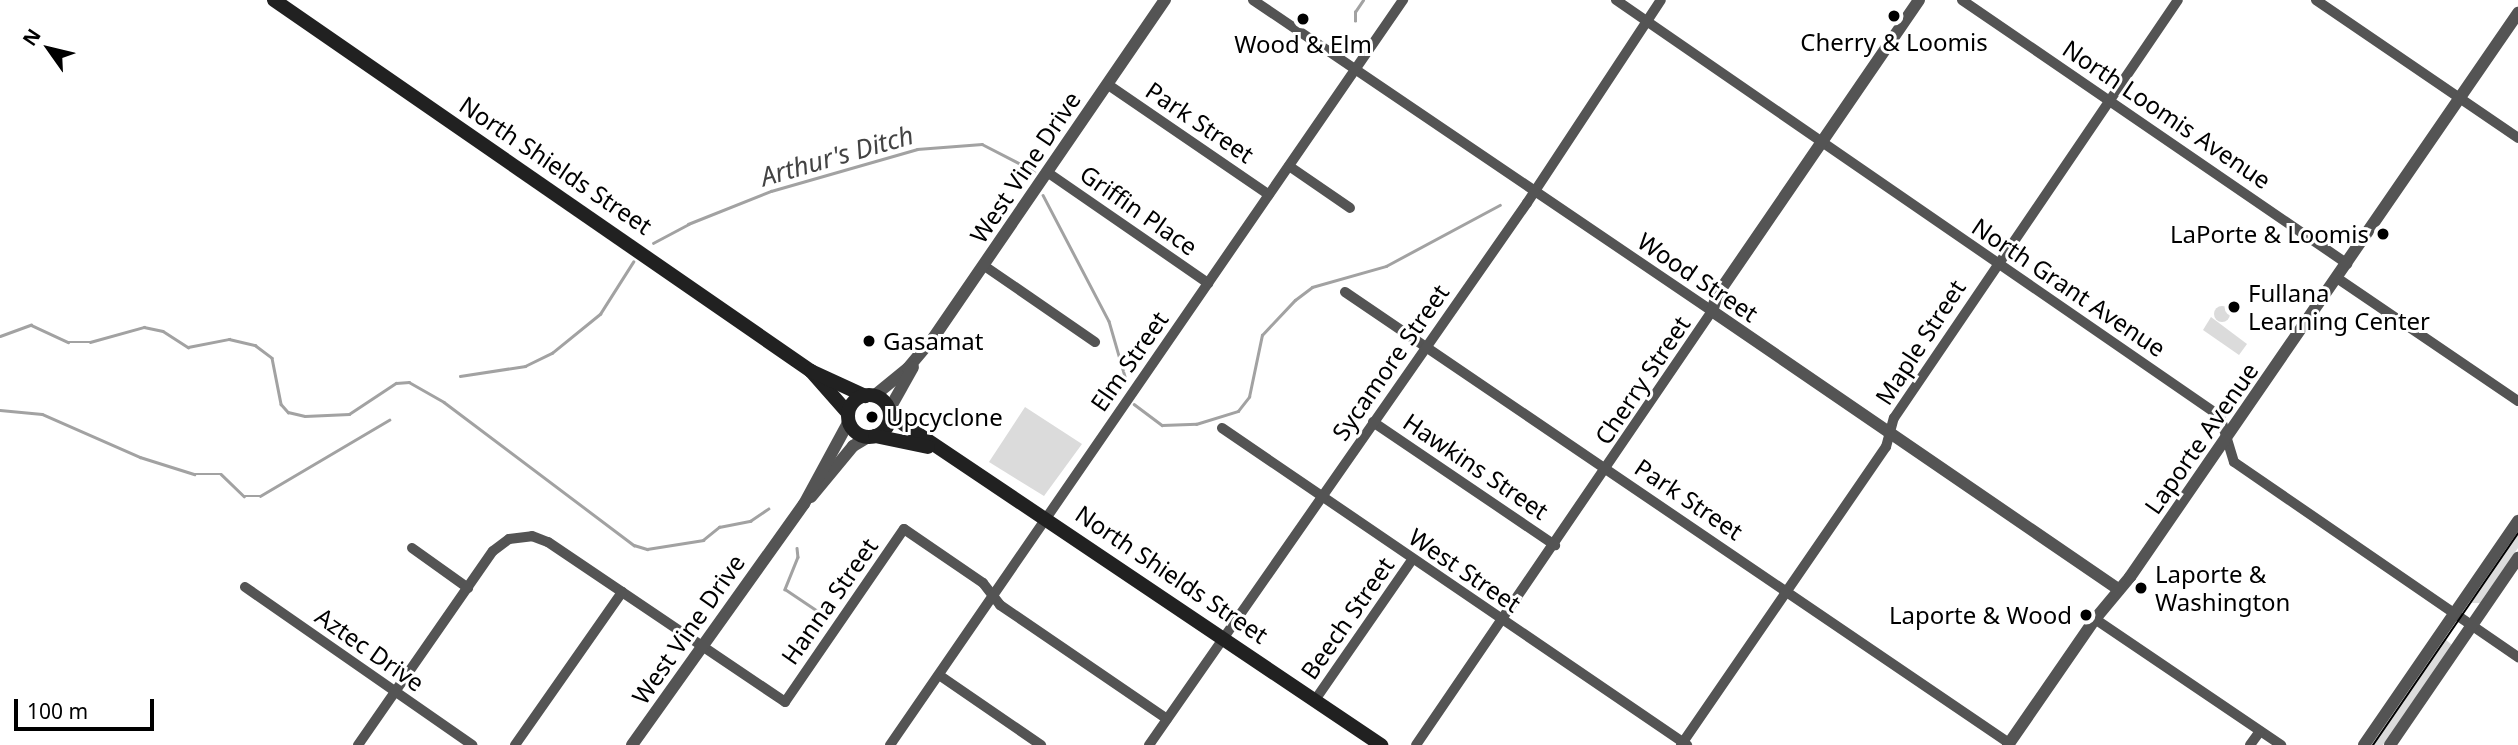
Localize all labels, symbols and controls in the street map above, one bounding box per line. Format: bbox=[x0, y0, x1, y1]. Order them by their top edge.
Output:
marker: Cherry & Loomis bbox=[1886, 8, 1902, 24]
marker: Wood & Elm bbox=[1295, 11, 1311, 27]
north arrow bbox=[14, 14, 84, 84]
text: N bbox=[16, 24, 47, 51]
place label: Cherry & Loomis bbox=[1800, 28, 1988, 56]
place label: Wood & Elm bbox=[1234, 30, 1372, 58]
street label: North Loomis Avenue bbox=[2058, 34, 2276, 194]
street label: Park Street bbox=[1141, 75, 1259, 169]
street label: West Vine Drive bbox=[964, 86, 1086, 248]
street label: North Shields Street bbox=[454, 90, 658, 240]
water label: Arthur's Ditch bbox=[757, 119, 917, 193]
street label: Griffin Place bbox=[1075, 159, 1203, 261]
street label: North Grant Avenue bbox=[1967, 212, 2171, 362]
place label: LaPorte & Loomis bbox=[2170, 220, 2369, 248]
street label: Wood Street bbox=[1632, 226, 1764, 328]
marker: LaPorte & Loomis bbox=[2375, 226, 2391, 242]
street label: Maple Street bbox=[1869, 274, 1971, 410]
street label: Sycamore Street bbox=[1326, 279, 1454, 445]
place label: Fullana Learning Center bbox=[2248, 279, 2430, 335]
marker: Fullana Learning Center bbox=[2226, 299, 2242, 315]
street label: Elm Street bbox=[1084, 306, 1174, 416]
street label: Cherry Street bbox=[1588, 310, 1696, 450]
place label: Gasamat bbox=[883, 327, 983, 355]
marker: Gasamat bbox=[861, 333, 877, 349]
street label: Laporte Avenue bbox=[2138, 357, 2264, 519]
place label: Upcyclone bbox=[886, 403, 1003, 431]
street label: Hawkins Street bbox=[1398, 407, 1554, 525]
marker: Upcyclone bbox=[864, 409, 880, 425]
street label: Park Street bbox=[1630, 452, 1748, 546]
street label: North Shields Street bbox=[1070, 499, 1274, 649]
street label: West Street bbox=[1404, 522, 1526, 618]
street label: Hanna Street bbox=[775, 532, 883, 670]
street label: West Vine Drive bbox=[626, 549, 750, 709]
street label: Beech Street bbox=[1294, 551, 1400, 685]
place label: Laporte & Washington bbox=[2155, 560, 2290, 616]
marker: Laporte & Washington bbox=[2133, 580, 2149, 596]
street label: Aztec Drive bbox=[310, 601, 430, 697]
place label: Laporte & Wood bbox=[1889, 601, 2072, 629]
marker: Laporte & Wood bbox=[2078, 607, 2094, 623]
scale bar bbox=[18, 686, 158, 730]
text: 100 m bbox=[27, 697, 88, 725]

